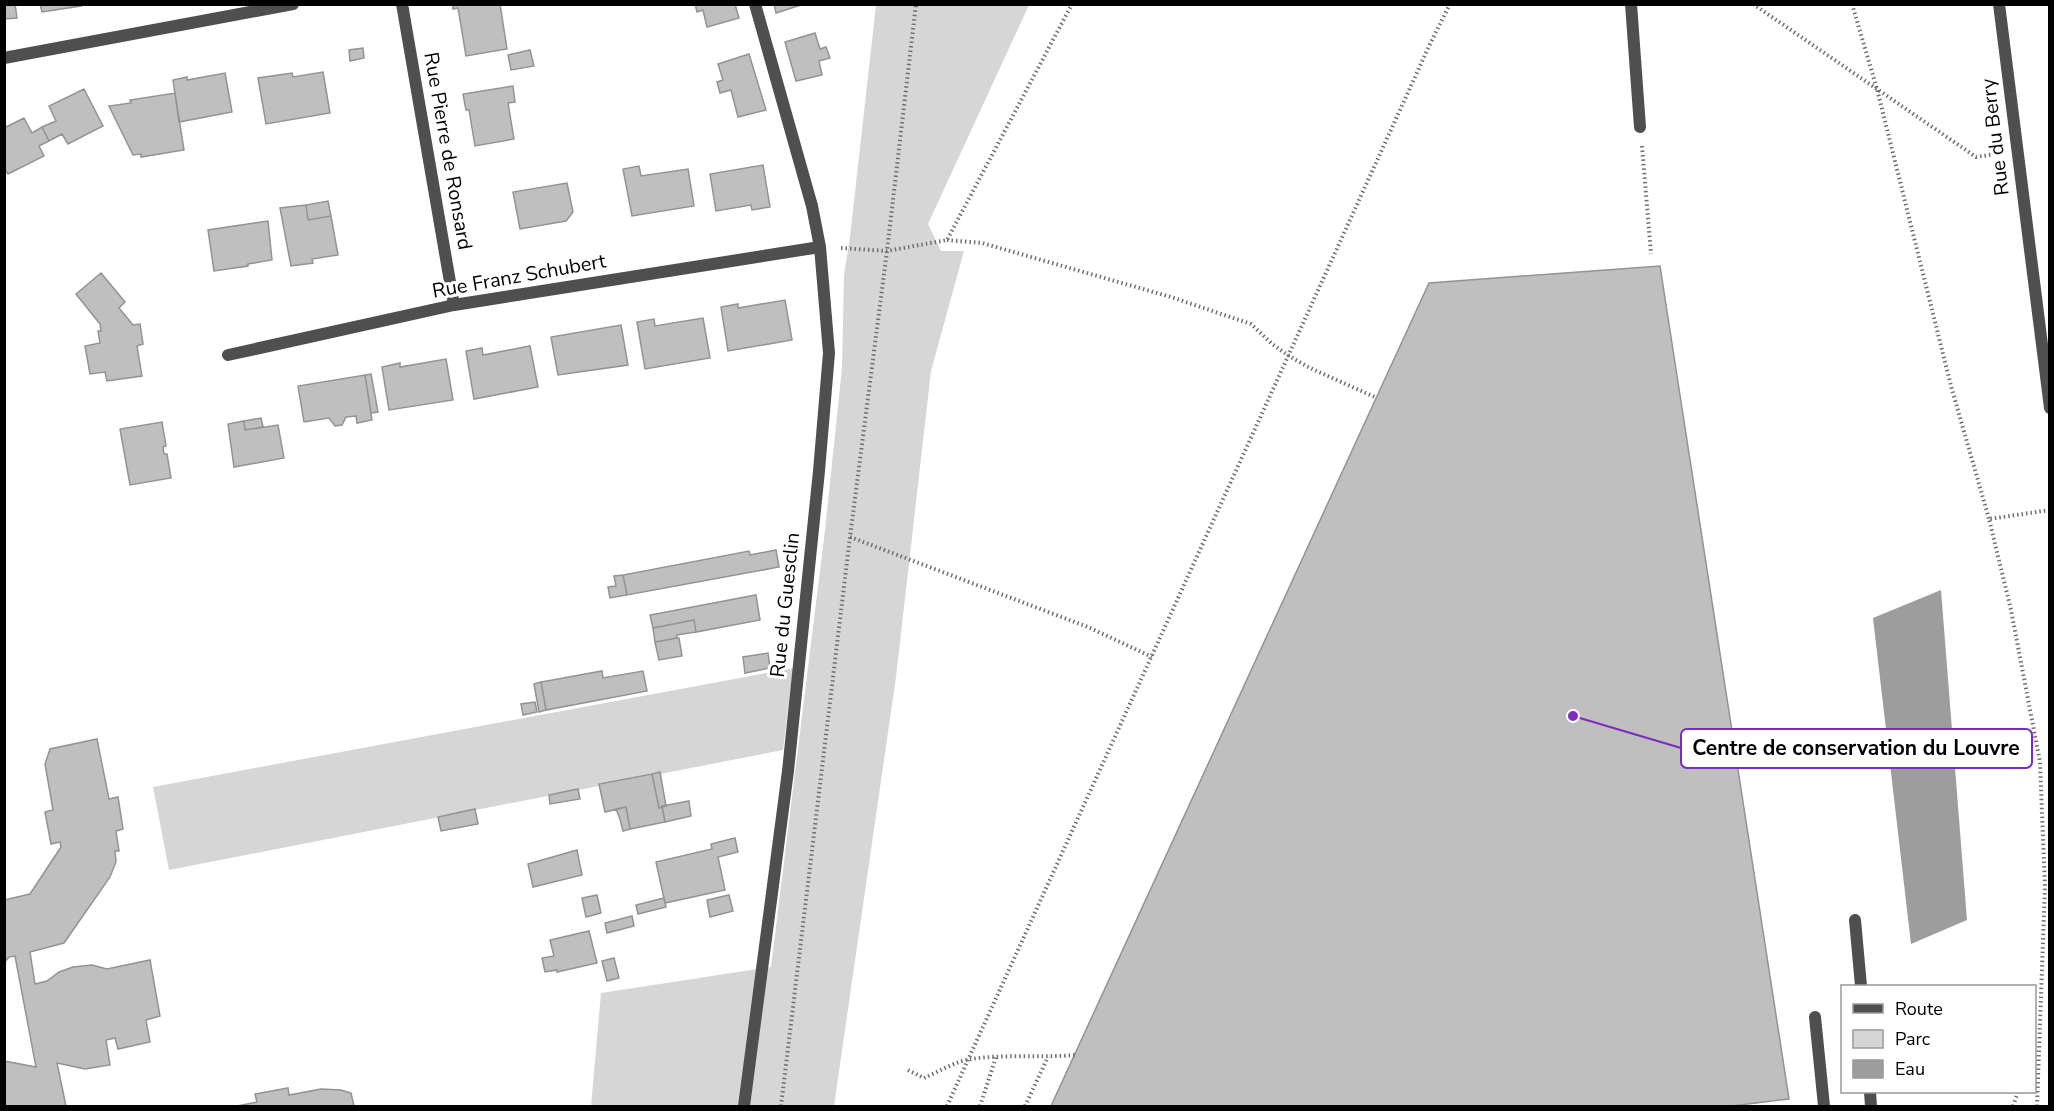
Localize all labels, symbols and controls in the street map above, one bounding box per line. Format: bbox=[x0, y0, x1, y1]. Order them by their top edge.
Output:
street label: Rue Pierre de Ronsard bbox=[417, 50, 479, 252]
street label: Rue du Berry bbox=[1974, 76, 2016, 197]
street label: Rue Franz Schubert bbox=[430, 247, 609, 305]
street label: Rue du Guesclin bbox=[764, 531, 806, 679]
callout: Centre de conservation du Louvre bbox=[1681, 729, 2032, 768]
text: Centre de conservation du Louvre bbox=[1692, 734, 2020, 762]
legend bbox=[1841, 985, 2036, 1093]
text: Route bbox=[1895, 997, 1943, 1021]
text: Parc bbox=[1895, 1027, 1930, 1051]
text: Eau bbox=[1895, 1057, 1925, 1081]

